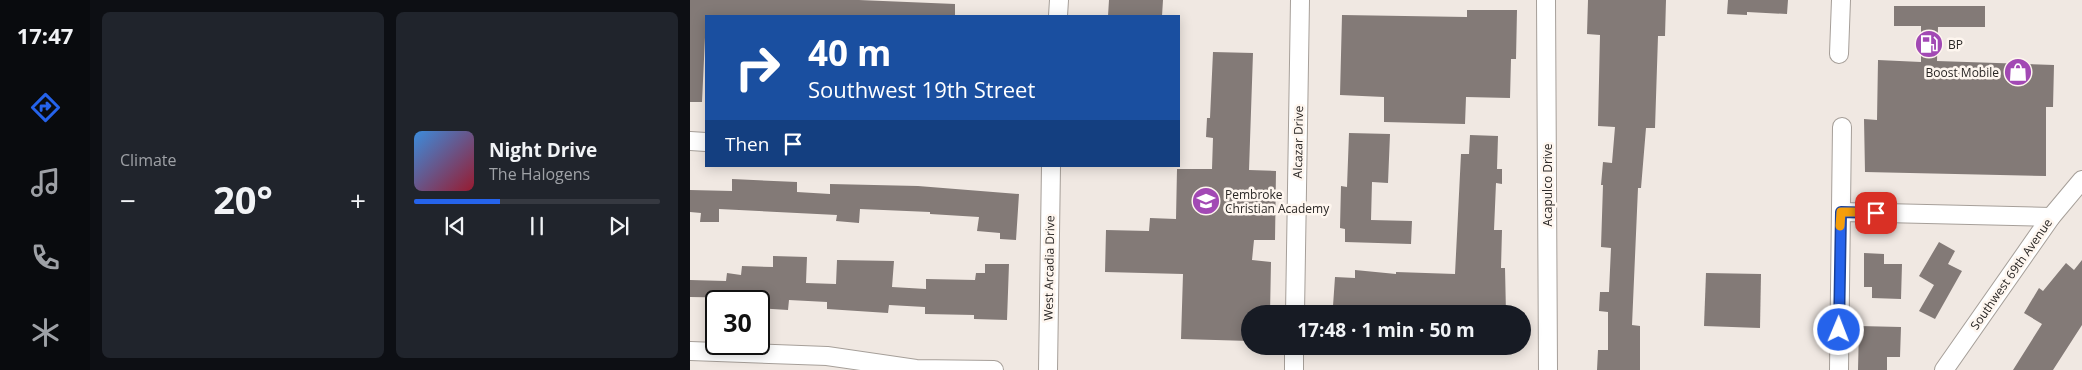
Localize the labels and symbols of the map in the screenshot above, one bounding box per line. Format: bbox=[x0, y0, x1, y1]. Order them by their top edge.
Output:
fuel station icon: BP bbox=[1914, 29, 1944, 59]
place label: BP bbox=[1948, 36, 1963, 53]
shop icon: Boost Mobile bbox=[2003, 57, 2033, 87]
place label: Boost Mobile bbox=[1926, 64, 1999, 81]
street label: Alcazar Drive bbox=[1289, 105, 1307, 179]
street label: Acapulco Drive bbox=[1539, 143, 1556, 227]
school or university icon: Pembroke Christian Academy bbox=[1191, 186, 1221, 216]
place label: Pembroke Christian Academy bbox=[1225, 186, 1330, 217]
pin bbox=[1855, 192, 1897, 234]
street label: West Arcadia Drive bbox=[1040, 215, 1058, 321]
street label: Southwest 69th Avenue bbox=[1966, 215, 2056, 333]
speed limit sign: 30 bbox=[705, 290, 770, 355]
position arrow bbox=[1812, 303, 1864, 355]

